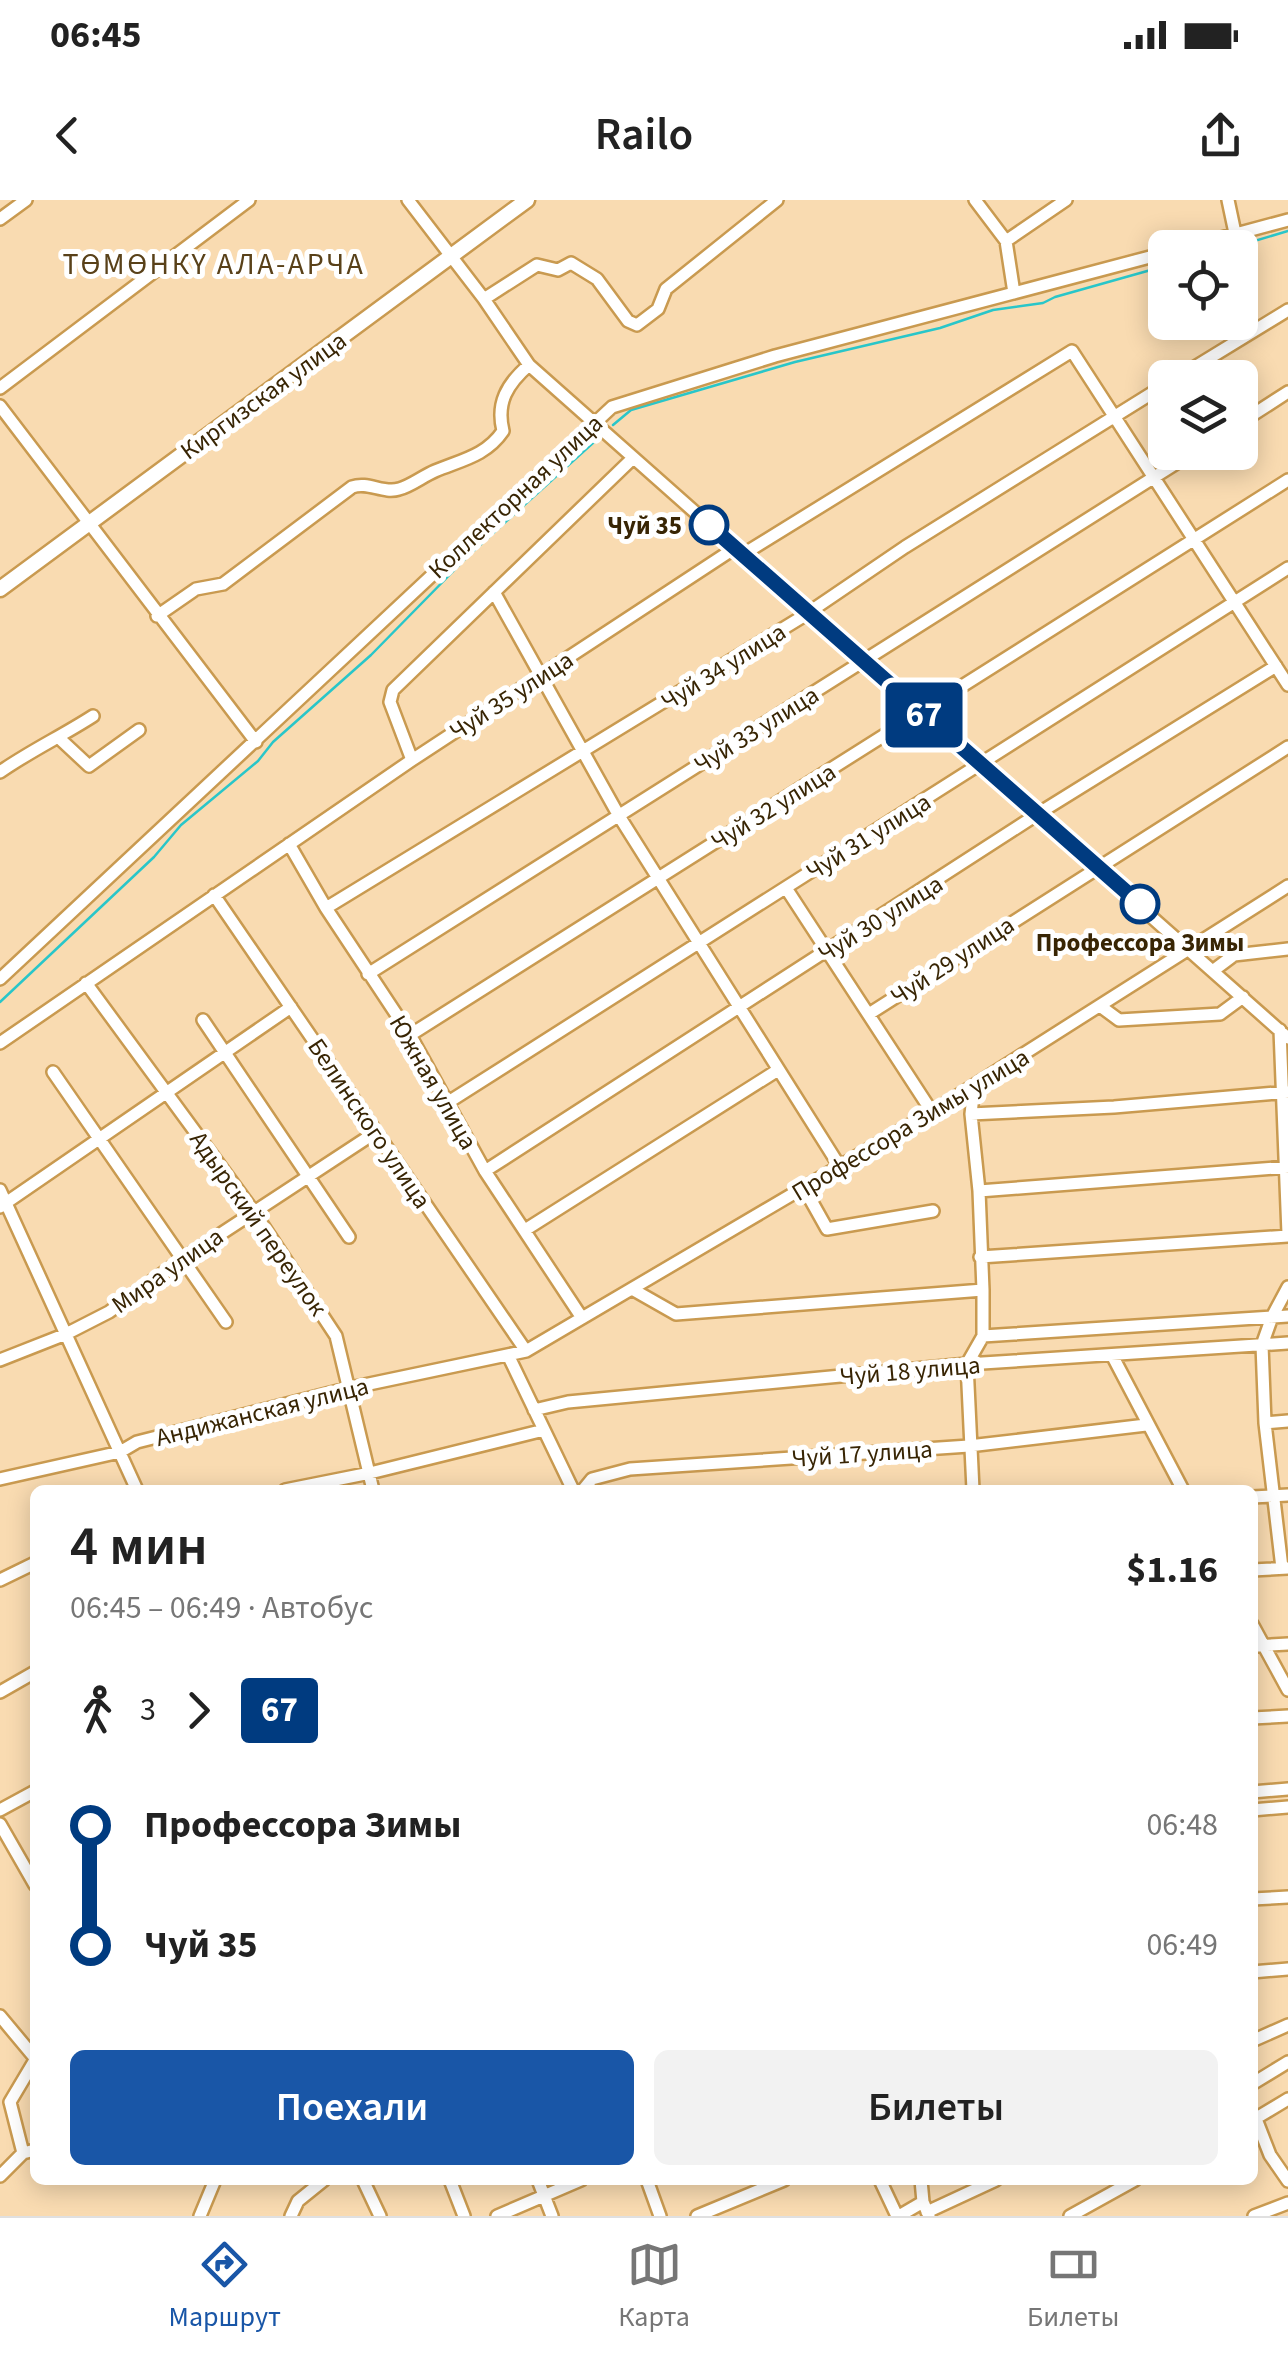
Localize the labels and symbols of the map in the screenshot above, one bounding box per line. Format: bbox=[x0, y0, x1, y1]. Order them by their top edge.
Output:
district label: ТӨМӨНКҮ АЛА-АРЧА bbox=[63, 243, 365, 286]
street label: Киргизская улица bbox=[173, 323, 354, 469]
street label: Коллекторная улица bbox=[420, 406, 611, 587]
marker: Чуй 35 bbox=[690, 506, 728, 544]
place label: Чуй 35 bbox=[607, 508, 682, 544]
street label: Чуй 34 улица bbox=[654, 614, 793, 720]
street label: Чуй 35 улица bbox=[443, 642, 581, 749]
street label: Чуй 33 улица bbox=[687, 677, 826, 783]
line badge: 67 bbox=[879, 682, 969, 748]
street label: Чуй 32 улица bbox=[704, 754, 843, 860]
street label: Чуй 31 улица bbox=[799, 784, 938, 890]
street label: Чуй 30 улица bbox=[811, 866, 950, 972]
marker: Профессора Зимы bbox=[1121, 885, 1159, 923]
street label: Чуй 29 улица bbox=[884, 907, 1022, 1014]
place label: Профессора Зимы bbox=[1036, 925, 1244, 961]
street label: Южная улица bbox=[380, 1009, 486, 1156]
street label: Белинского улица bbox=[299, 1031, 440, 1216]
street label: Профессора Зимы улица bbox=[785, 1039, 1036, 1210]
street label: Адырский переулок bbox=[181, 1124, 336, 1324]
street label: Мира улица bbox=[104, 1219, 231, 1323]
street label: Чуй 18 улица bbox=[838, 1347, 982, 1395]
street label: Андижанская улица bbox=[152, 1368, 372, 1456]
street label: Чуй 17 улица bbox=[790, 1431, 934, 1477]

